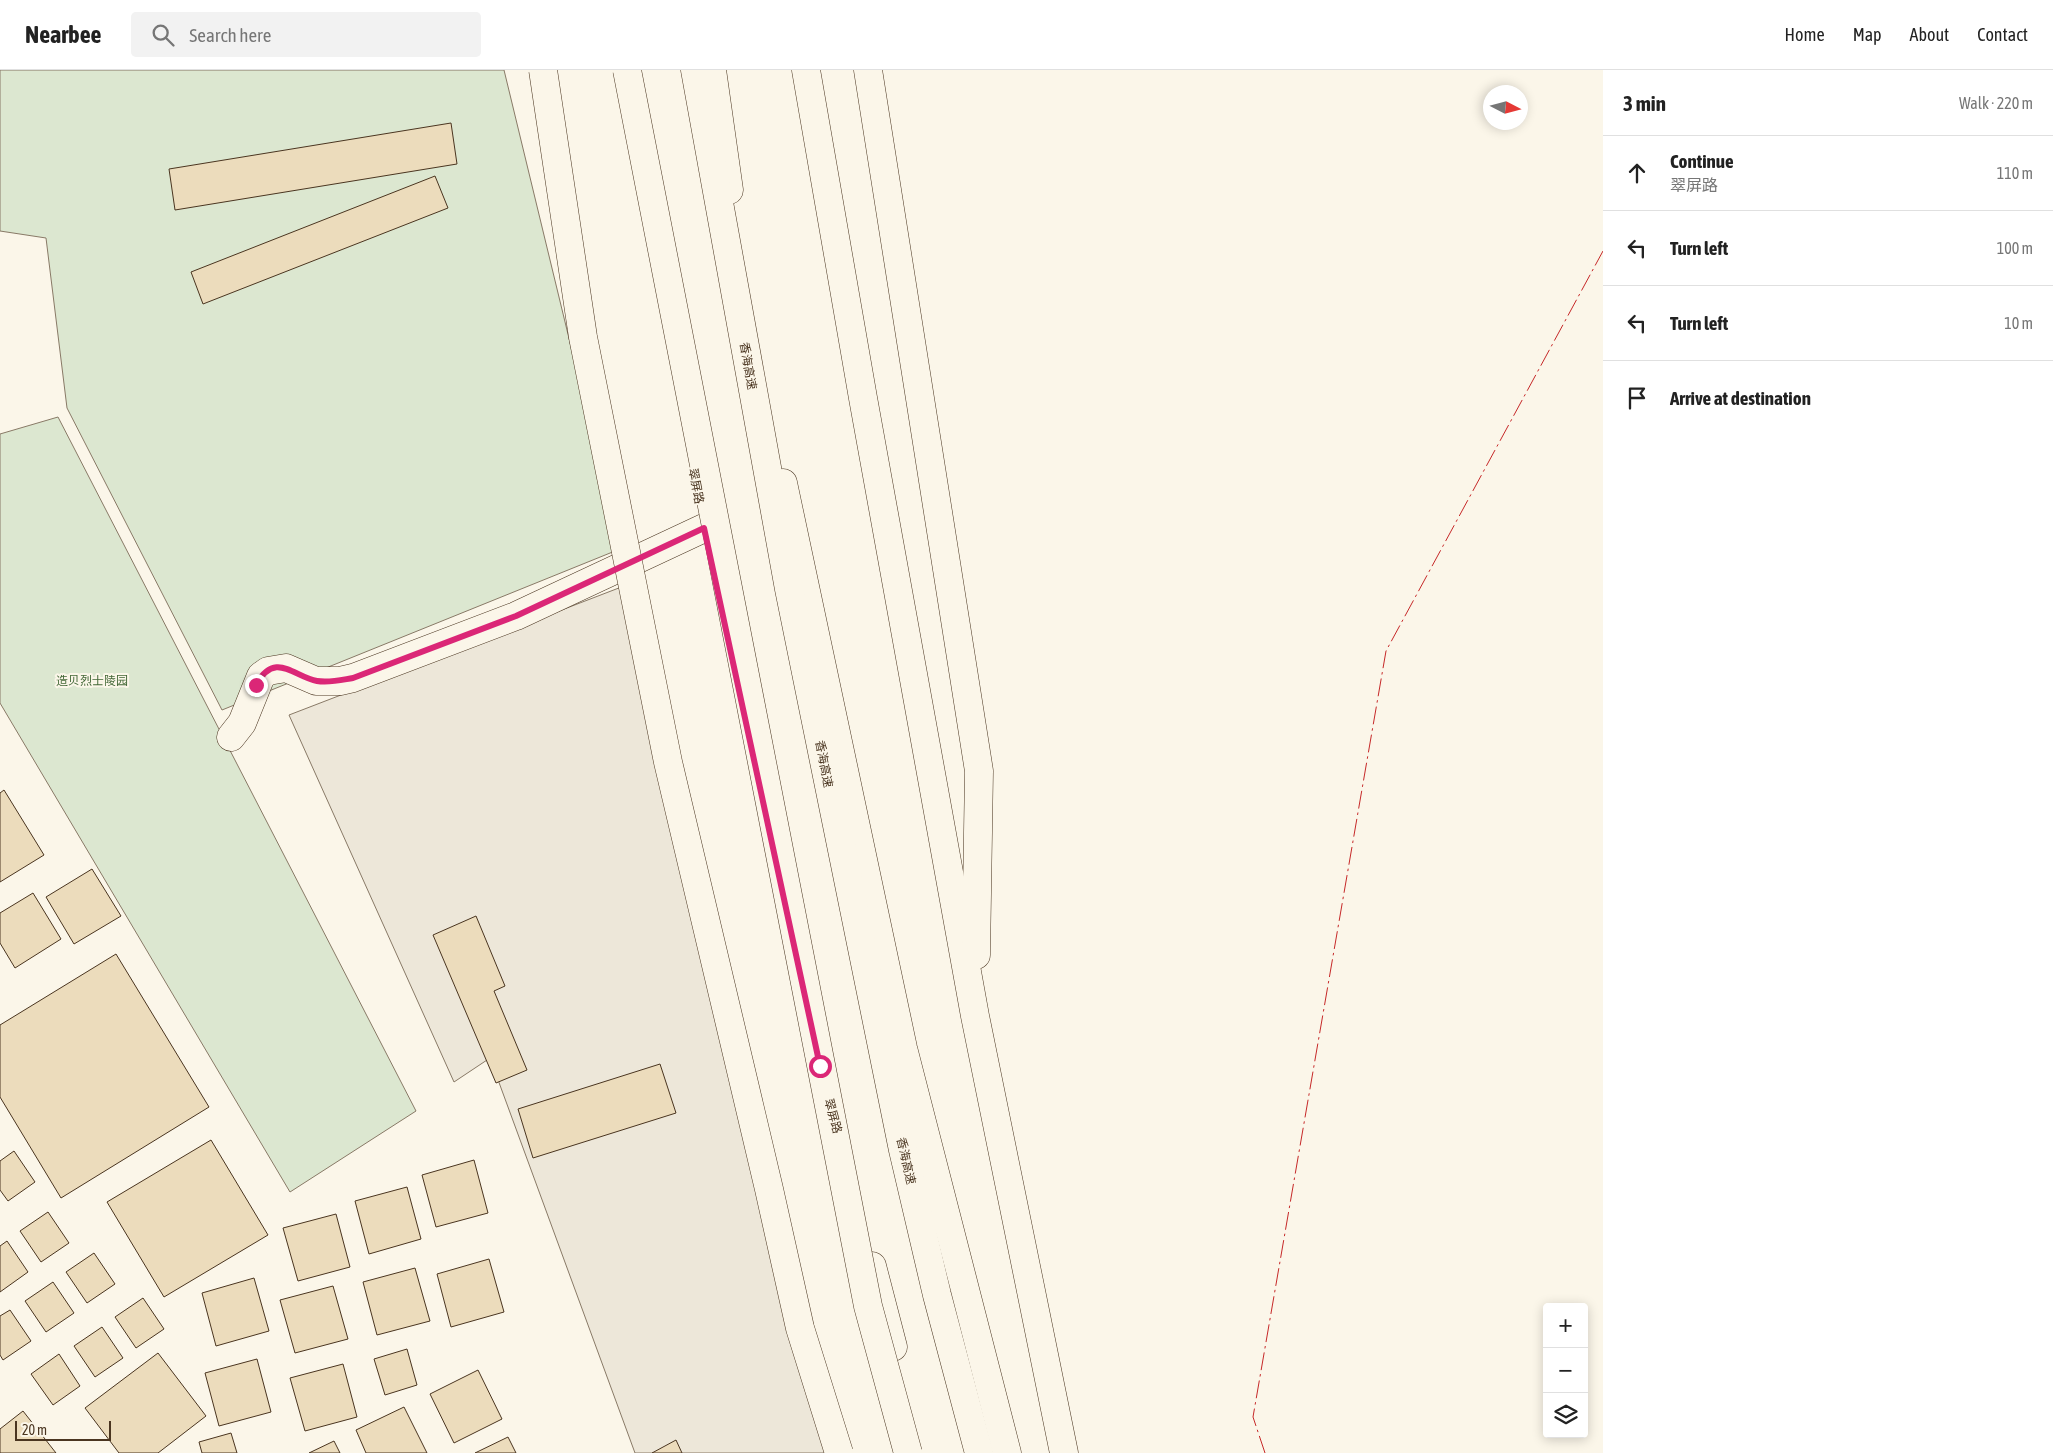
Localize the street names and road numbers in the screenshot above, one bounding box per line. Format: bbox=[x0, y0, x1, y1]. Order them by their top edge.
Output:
street label: 香海高速 bbox=[737, 341, 759, 391]
street label: 翠屏路 bbox=[686, 467, 706, 505]
street label: 香海高速 bbox=[813, 739, 835, 789]
street label: 翠屏路 bbox=[822, 1097, 844, 1135]
street label: 香海高速 bbox=[894, 1136, 918, 1186]

